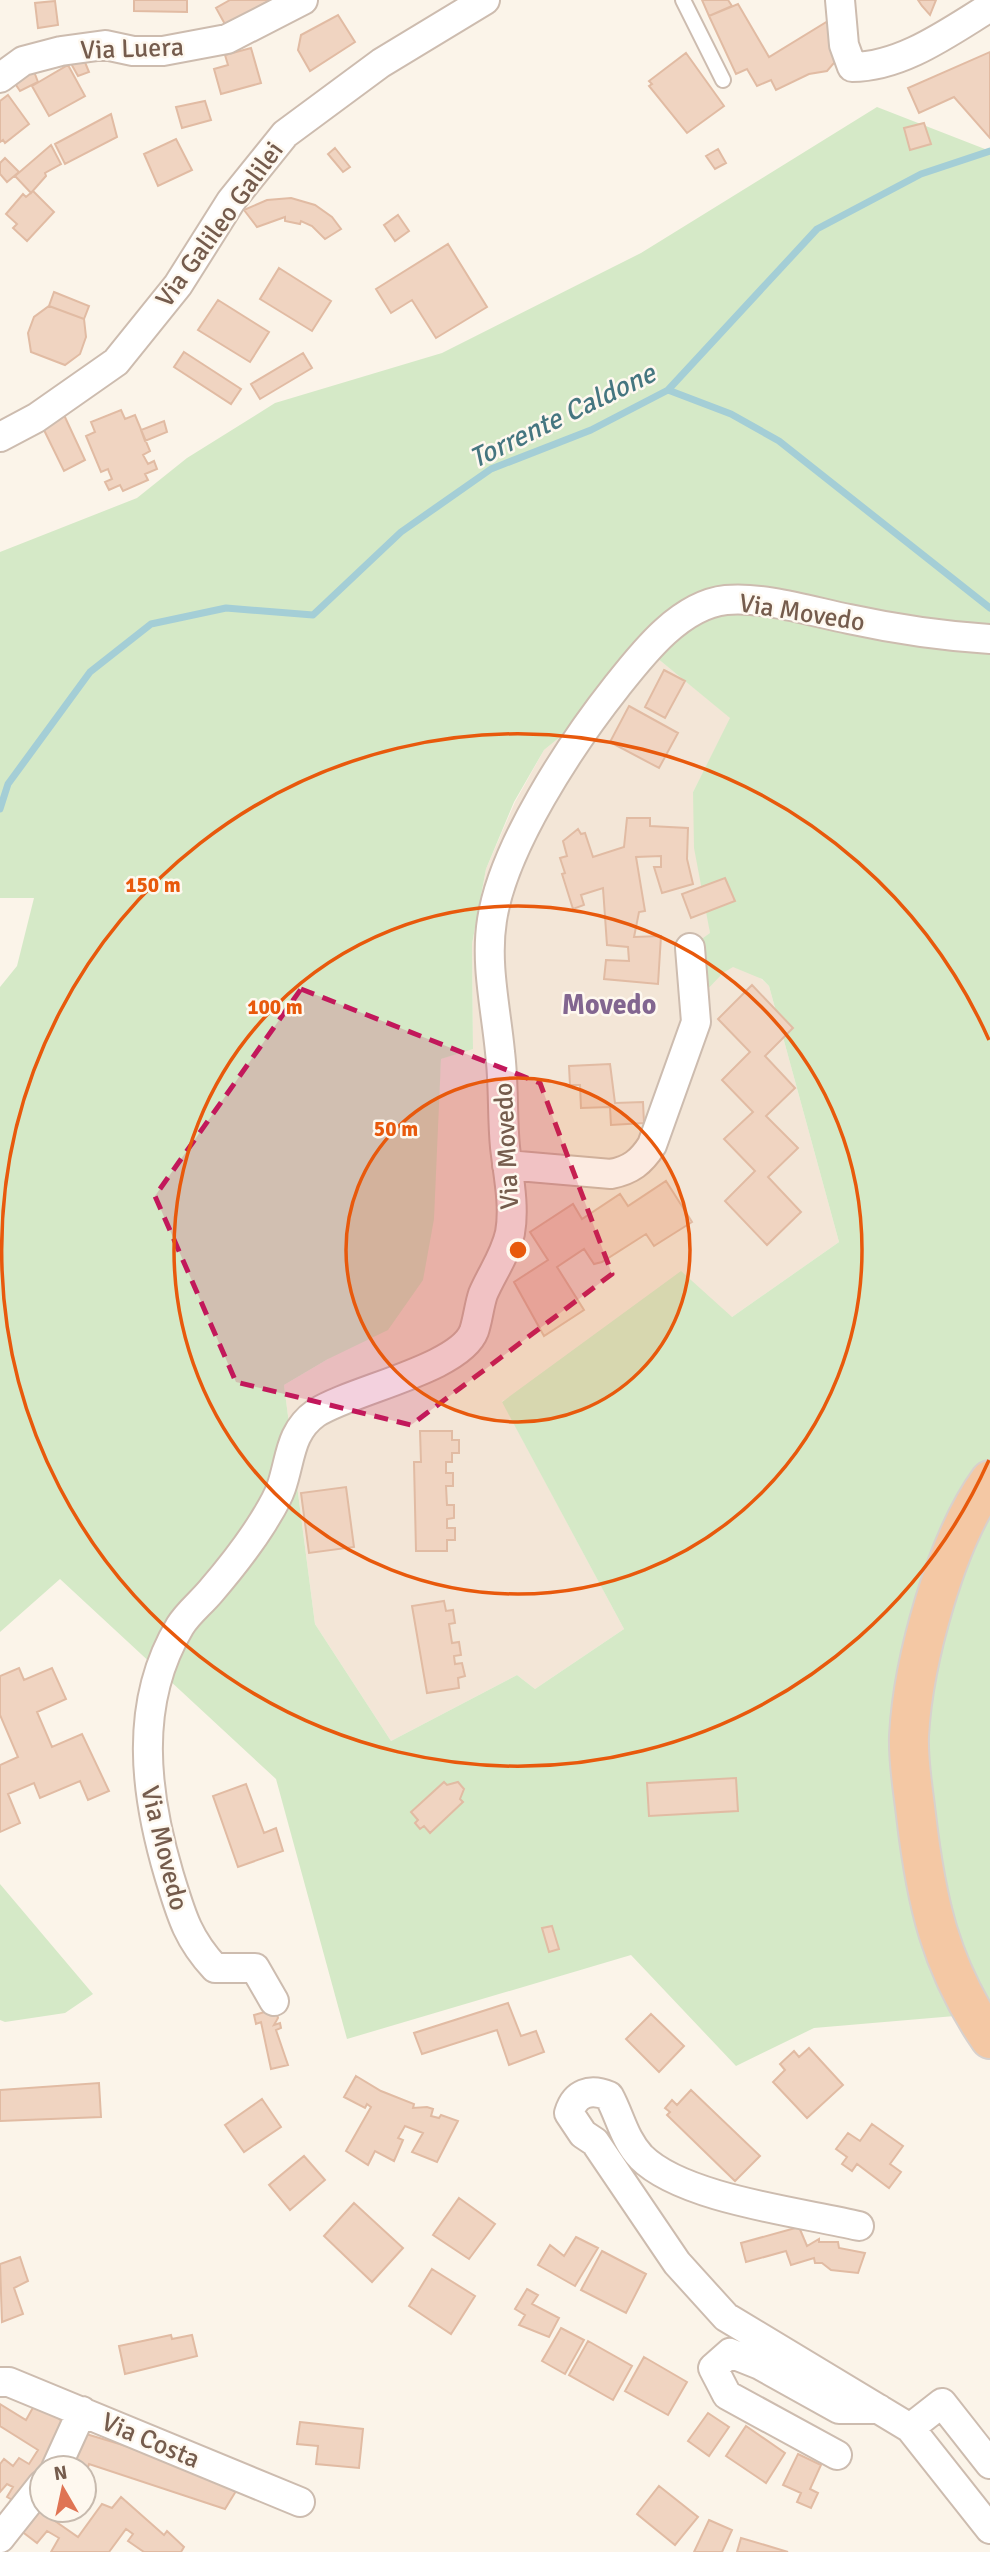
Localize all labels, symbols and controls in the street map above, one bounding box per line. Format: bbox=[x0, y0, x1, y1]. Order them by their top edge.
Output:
street label: Via Luera bbox=[80, 31, 184, 67]
street label: Via Galileo Galilei bbox=[149, 136, 291, 314]
water label: Torrente Caldone bbox=[464, 355, 663, 476]
street label: Via Movedo bbox=[737, 587, 867, 639]
text: 150 m bbox=[125, 872, 181, 898]
district label: Movedo bbox=[562, 988, 656, 1022]
text: 100 m bbox=[247, 994, 303, 1020]
street label: Via Movedo bbox=[488, 1082, 526, 1210]
text: 50 m bbox=[374, 1116, 418, 1142]
centre of rings bbox=[506, 1238, 530, 1262]
street label: Via Movedo bbox=[133, 1783, 195, 1914]
street label: Via Costa bbox=[97, 2406, 205, 2476]
north arrow bbox=[28, 2454, 98, 2524]
text: N bbox=[52, 2460, 69, 2486]

